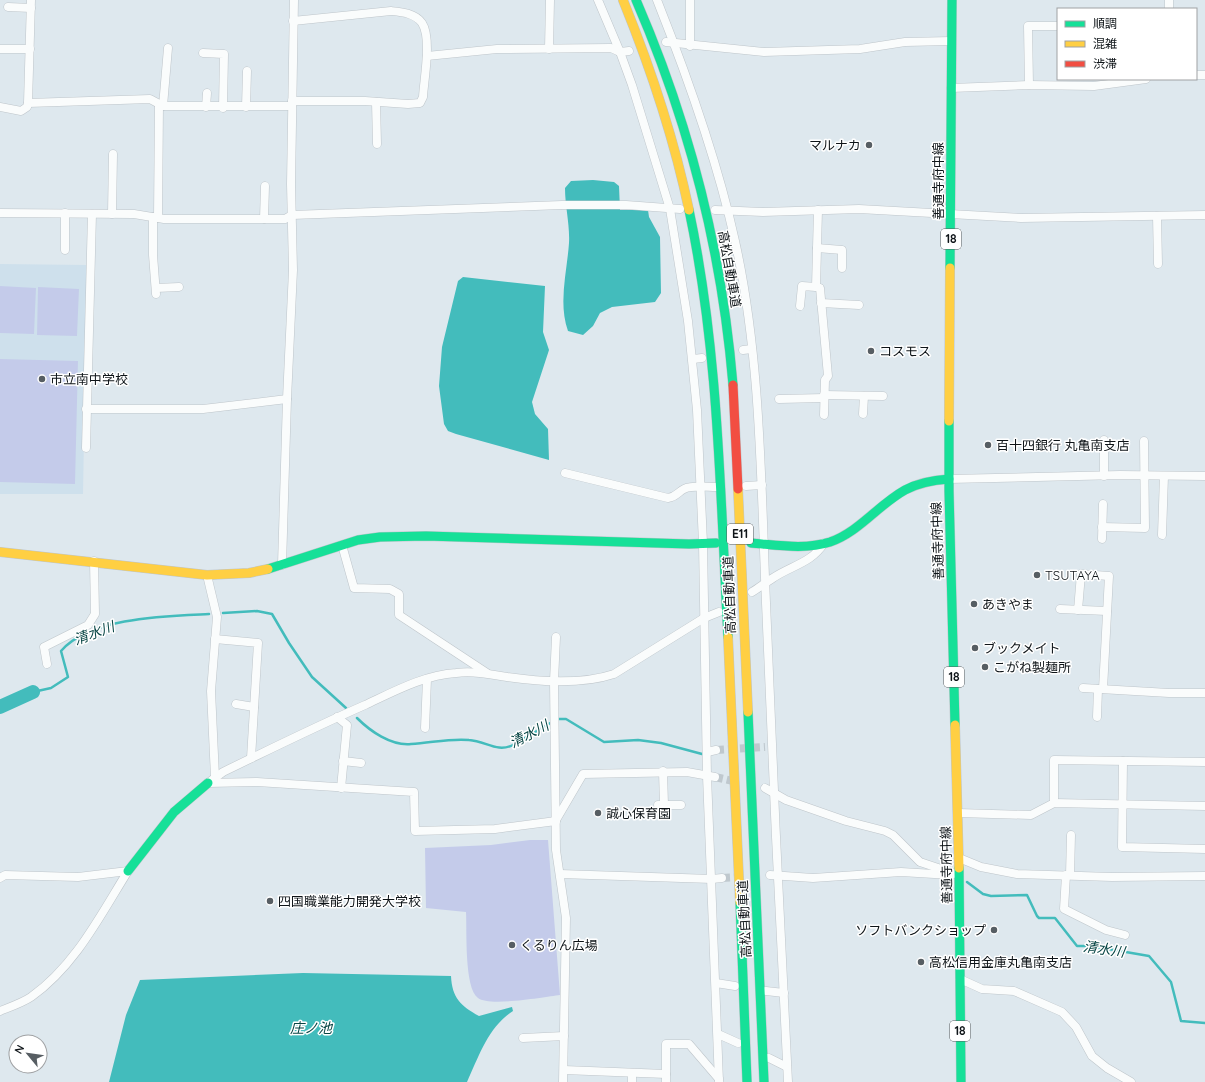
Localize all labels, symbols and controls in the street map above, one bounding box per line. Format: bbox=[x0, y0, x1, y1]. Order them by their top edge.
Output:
legend bbox=[1057, 8, 1197, 80]
text: 順調 bbox=[1093, 16, 1117, 31]
text: 混雑 bbox=[1093, 36, 1117, 51]
text: 渋滞 bbox=[1093, 56, 1117, 71]
place label: マルナカ bbox=[809, 137, 861, 153]
marker: マルナカ bbox=[864, 140, 874, 150]
street label: 善通寺府中線 bbox=[930, 142, 946, 220]
street label: 高松自動車道 bbox=[715, 229, 745, 309]
road number: 18 bbox=[941, 229, 961, 249]
place label: コスモス bbox=[879, 343, 931, 359]
marker: コスモス bbox=[866, 346, 876, 356]
place label: 市立南中学校 bbox=[50, 371, 128, 387]
marker: 市立南中学校 bbox=[37, 374, 47, 384]
place label: 百十四銀行 丸亀南支店 bbox=[996, 437, 1130, 453]
marker: 百十四銀行 丸亀南支店 bbox=[983, 440, 993, 450]
street label: 善通寺府中線 bbox=[928, 502, 946, 580]
road number: E11 bbox=[727, 524, 753, 544]
street label: 高松自動車道 bbox=[720, 556, 738, 634]
place label: TSUTAYA bbox=[1045, 567, 1100, 583]
marker: TSUTAYA bbox=[1032, 570, 1042, 580]
place label: あきやま bbox=[982, 596, 1034, 612]
marker: あきやま bbox=[969, 599, 979, 609]
water label: 清水川 bbox=[71, 617, 119, 649]
place label: ブックメイト bbox=[983, 640, 1060, 656]
marker: ブックメイト bbox=[970, 643, 980, 653]
place label: こがね製麺所 bbox=[993, 659, 1071, 675]
marker: こがね製麺所 bbox=[980, 662, 990, 672]
road number: 18 bbox=[944, 667, 964, 687]
water label: 清水川 bbox=[506, 715, 554, 752]
place label: 誠心保育園 bbox=[606, 805, 671, 821]
marker: 誠心保育園 bbox=[593, 808, 603, 818]
street label: 善通寺府中線 bbox=[937, 826, 955, 904]
street label: 高松自動車道 bbox=[734, 880, 754, 958]
place label: 四国職業能力開発大学校 bbox=[278, 893, 421, 909]
marker: 四国職業能力開発大学校 bbox=[265, 896, 275, 906]
place label: ソフトバンクショップ bbox=[855, 922, 986, 938]
marker: ソフトバンクショップ bbox=[989, 925, 999, 935]
place label: くるりん広場 bbox=[520, 937, 598, 953]
water label: 清水川 bbox=[1082, 937, 1128, 961]
marker: くるりん広場 bbox=[507, 940, 517, 950]
place label: 高松信用金庫丸亀南支店 bbox=[929, 954, 1072, 970]
marker: 高松信用金庫丸亀南支店 bbox=[916, 957, 926, 967]
water label: 庄ノ池 bbox=[290, 1019, 334, 1037]
road number: 18 bbox=[950, 1021, 970, 1041]
north arrow bbox=[8, 1034, 48, 1074]
text: N bbox=[11, 1042, 27, 1056]

